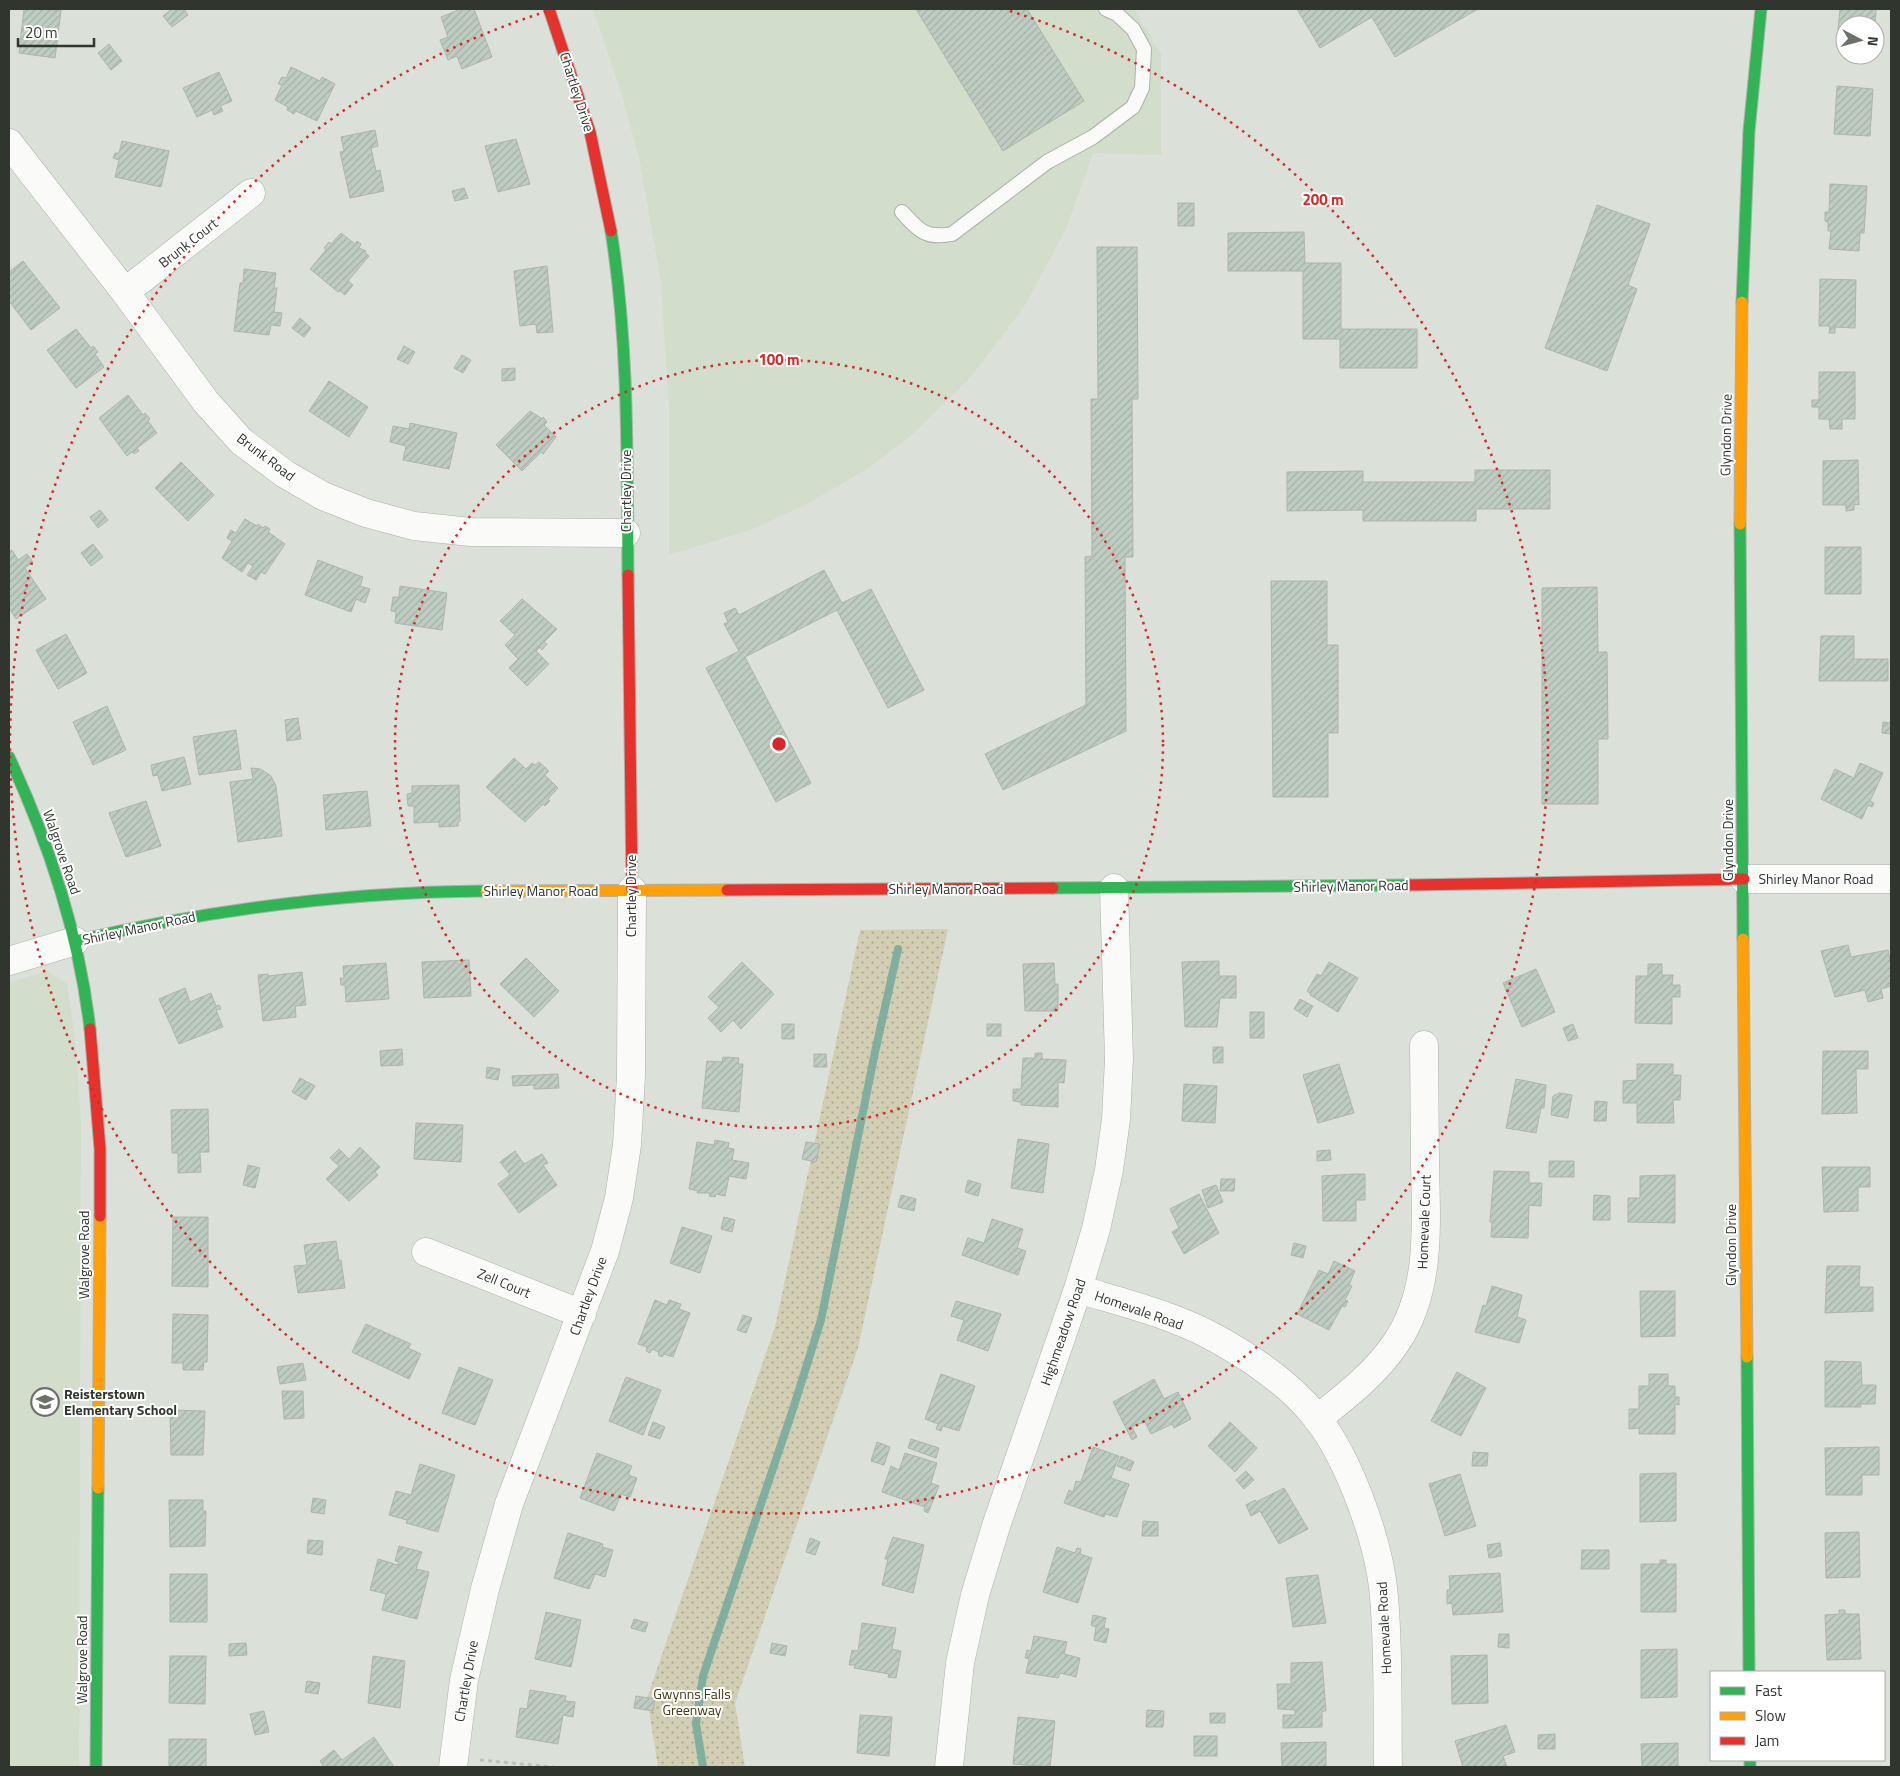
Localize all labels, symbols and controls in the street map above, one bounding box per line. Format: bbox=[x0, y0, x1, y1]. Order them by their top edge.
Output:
scale bar bbox=[18, 15, 94, 47]
north arrow bbox=[1835, 15, 1885, 65]
text: 20 m bbox=[25, 21, 58, 44]
text: N bbox=[1862, 35, 1884, 47]
street label: Chartley Drive bbox=[555, 49, 600, 134]
text: 200 m bbox=[1302, 188, 1344, 211]
street label: Brunk Court bbox=[154, 213, 222, 273]
text: 100 m bbox=[758, 348, 800, 371]
street label: Glyndon Drive bbox=[1714, 394, 1737, 476]
street label: Brunk Road bbox=[233, 428, 300, 486]
street label: Chartley Drive bbox=[615, 450, 636, 532]
centre of rings bbox=[770, 735, 788, 753]
street label: Glyndon Drive bbox=[1717, 799, 1738, 881]
street label: Walgrove Road bbox=[38, 806, 87, 897]
street label: Chartley Drive bbox=[620, 855, 641, 937]
street label: Shirley Manor Road bbox=[1759, 868, 1873, 889]
street label: Shirley Manor Road bbox=[1293, 874, 1409, 897]
street label: Shirley Manor Road bbox=[889, 878, 1003, 899]
street label: Shirley Manor Road bbox=[484, 880, 598, 901]
street label: Shirley Manor Road bbox=[80, 905, 197, 950]
street label: Homevale Court bbox=[1411, 1174, 1436, 1270]
street label: Glyndon Drive bbox=[1720, 1204, 1741, 1286]
street label: Walgrove Road bbox=[73, 1211, 94, 1299]
street label: Chartley Drive bbox=[564, 1253, 612, 1338]
street label: Zell Court bbox=[474, 1262, 534, 1303]
street label: Highmeadow Road bbox=[1034, 1276, 1091, 1388]
street label: Homevale Road bbox=[1092, 1284, 1186, 1335]
place label: Reisterstown Elementary School bbox=[64, 1383, 177, 1420]
school or university icon: Reisterstown Elementary School bbox=[30, 1387, 60, 1417]
street label: Homevale Road bbox=[1371, 1581, 1396, 1675]
street label: Walgrove Road bbox=[71, 1616, 92, 1704]
street label: Chartley Drive bbox=[448, 1638, 483, 1723]
legend bbox=[1710, 1671, 1885, 1761]
text: Fast bbox=[1755, 1679, 1783, 1702]
park label: Gwynns Falls Greenway bbox=[653, 1683, 731, 1720]
text: Slow bbox=[1755, 1704, 1786, 1727]
text: Jam bbox=[1755, 1729, 1779, 1752]

